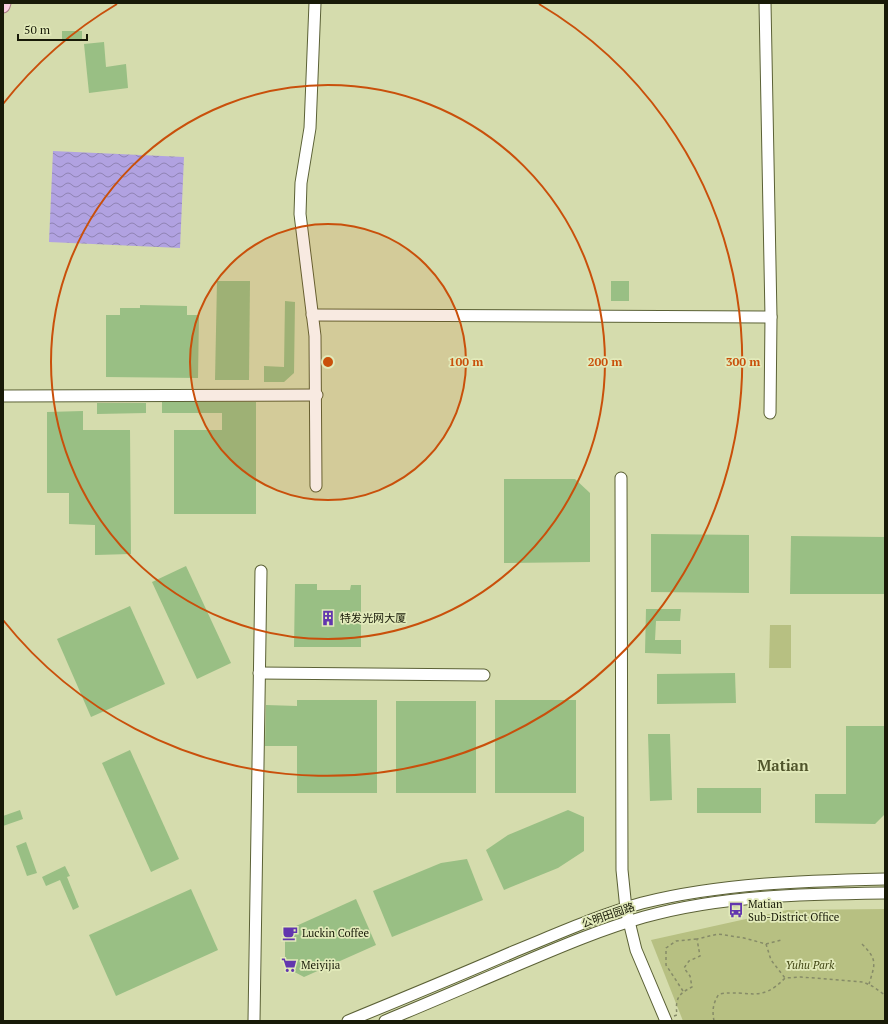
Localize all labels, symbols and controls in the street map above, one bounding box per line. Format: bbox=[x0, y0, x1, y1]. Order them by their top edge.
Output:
scale bar bbox=[18, 16, 87, 42]
text: 50 m bbox=[24, 22, 51, 37]
text: 100 m bbox=[449, 354, 483, 369]
text: 200 m bbox=[588, 354, 622, 369]
text: 300 m bbox=[726, 354, 760, 369]
centre of rings bbox=[321, 355, 335, 369]
building icon: 特发光网大厦 bbox=[319, 609, 337, 627]
place label: 特发光网大厦 bbox=[340, 611, 406, 625]
district label: Matian bbox=[757, 755, 809, 775]
place label: Matian Sub-District Office bbox=[748, 897, 840, 924]
street label: 公明田园路 bbox=[580, 899, 636, 931]
bus stop icon: Matian Sub-District Office bbox=[727, 901, 745, 919]
cafe icon: Luckin Coffee bbox=[281, 924, 299, 942]
place label: Luckin Coffee bbox=[302, 926, 369, 940]
supermarket icon: Meiyijia bbox=[280, 956, 298, 974]
place label: Meiyijia bbox=[301, 958, 341, 972]
park label: Yuhu Park bbox=[786, 958, 835, 972]

